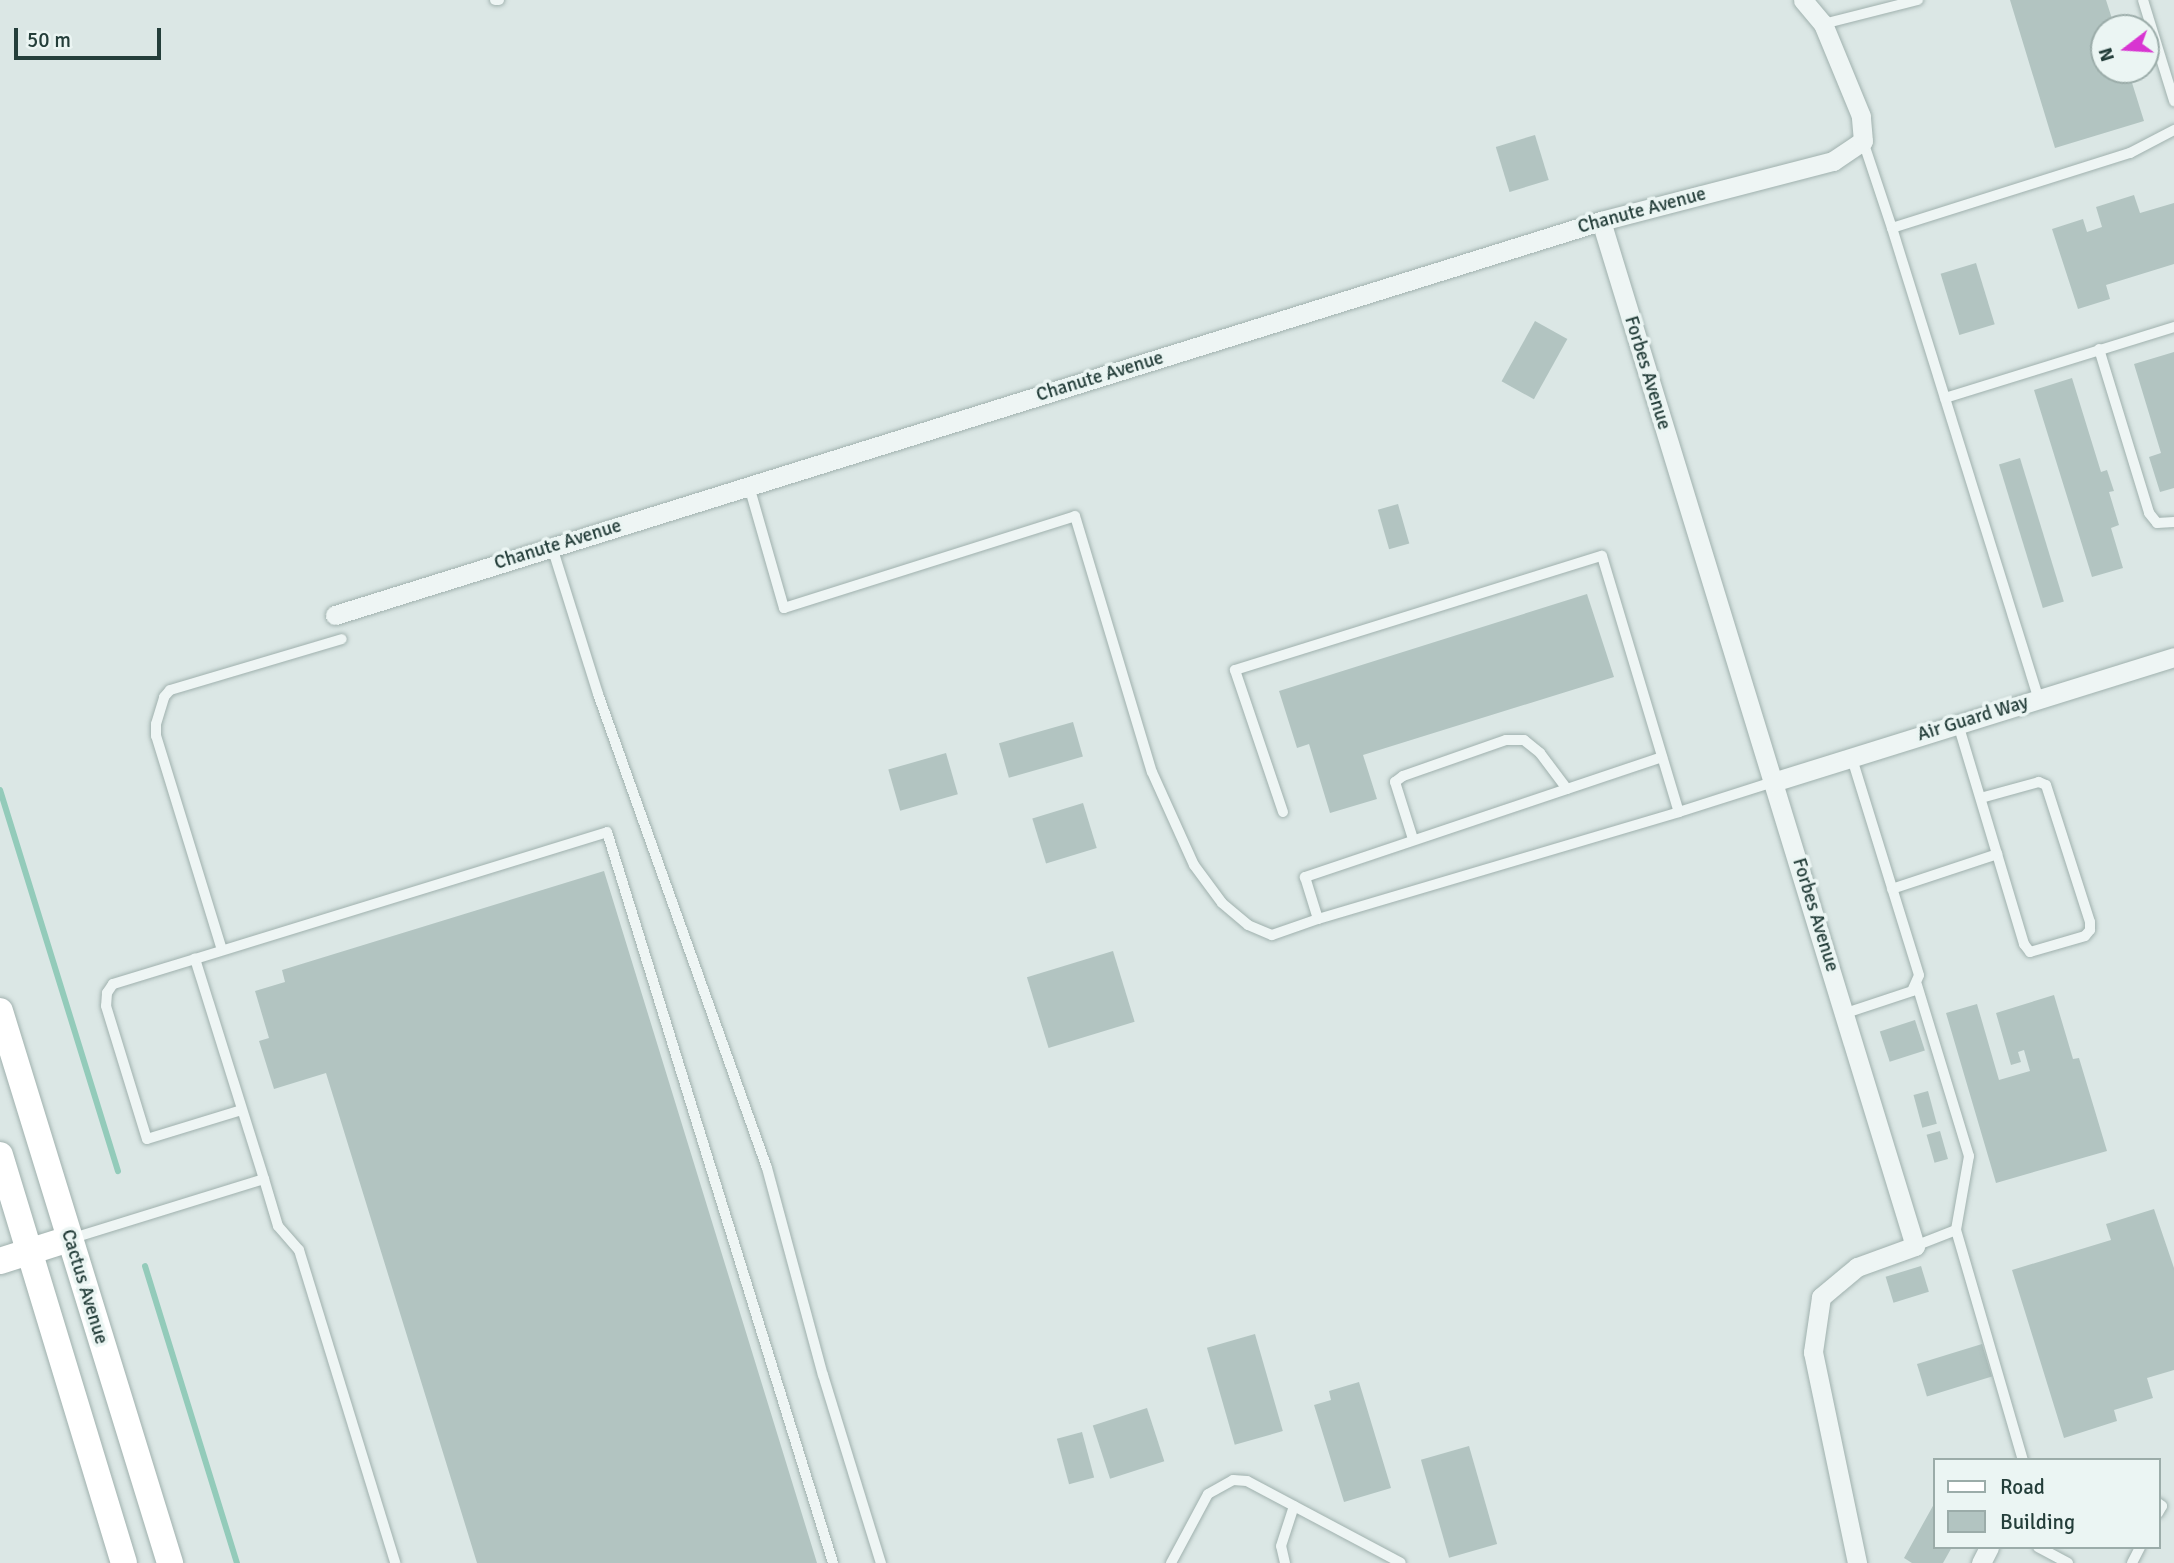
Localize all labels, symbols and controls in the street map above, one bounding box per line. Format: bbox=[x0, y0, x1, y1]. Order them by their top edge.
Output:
scale bar bbox=[18, 14, 164, 58]
north arrow bbox=[2090, 14, 2160, 84]
text: 50 m bbox=[27, 27, 71, 53]
text: N bbox=[2093, 45, 2120, 64]
street label: Chanute Avenue bbox=[1575, 183, 1709, 239]
street label: Forbes Avenue bbox=[1619, 313, 1675, 433]
street label: Chanute Avenue bbox=[1034, 347, 1166, 407]
street label: Chanute Avenue bbox=[492, 515, 624, 575]
street label: Air Guard Way bbox=[1915, 691, 2031, 747]
street label: Forbes Avenue bbox=[1787, 855, 1843, 975]
street label: Cactus Avenue bbox=[56, 1227, 112, 1347]
legend bbox=[1932, 1458, 2160, 1549]
text: Road bbox=[2000, 1474, 2045, 1500]
text: Building bbox=[2000, 1509, 2075, 1535]

